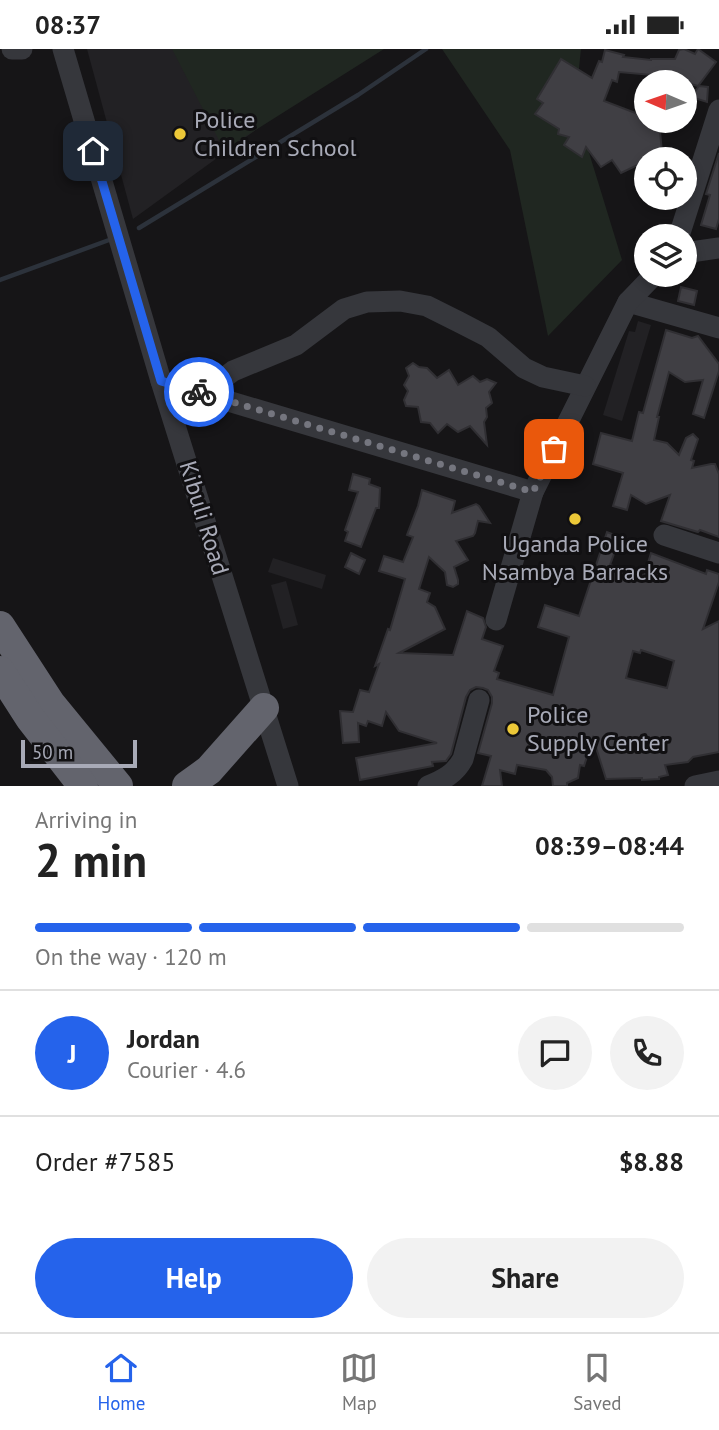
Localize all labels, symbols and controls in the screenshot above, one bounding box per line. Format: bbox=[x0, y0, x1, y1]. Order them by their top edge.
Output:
text: 08:37 bbox=[35, 8, 101, 41]
north arrow bbox=[634, 70, 696, 133]
map controls bbox=[634, 70, 697, 287]
place label: Police Children School bbox=[194, 104, 357, 163]
pin bbox=[63, 121, 123, 181]
marker: Police Children School bbox=[172, 126, 188, 142]
icon: home bbox=[74, 132, 112, 170]
button: locate bbox=[634, 147, 697, 210]
button: layers bbox=[634, 224, 697, 287]
courier bbox=[164, 357, 234, 427]
icon: bike bbox=[180, 373, 218, 411]
pin bbox=[524, 419, 584, 479]
icon: bag bbox=[535, 430, 573, 468]
street label: Kibuli Road bbox=[172, 457, 236, 579]
marker: Uganda Police Nsambya Barracks bbox=[567, 511, 583, 527]
place label: Uganda Police Nsambya Barracks bbox=[482, 528, 668, 587]
place label: Police Supply Center bbox=[527, 699, 669, 758]
marker: Police Supply Center bbox=[505, 721, 521, 737]
scale bar bbox=[21, 737, 136, 769]
text: 50 m bbox=[32, 740, 73, 764]
text: Arriving in bbox=[35, 805, 137, 834]
text: 08:39–08:44 bbox=[535, 829, 684, 862]
text: 2 min bbox=[35, 830, 147, 890]
text: On the way · 120 m bbox=[35, 942, 227, 971]
button: chat bbox=[518, 1016, 592, 1090]
button: phone bbox=[610, 1016, 684, 1090]
text: Jordan bbox=[127, 1022, 200, 1055]
text: J bbox=[68, 1037, 76, 1070]
text: Courier · 4.6 bbox=[127, 1055, 246, 1084]
text: Order #7585 bbox=[35, 1145, 175, 1178]
text: $8.88 bbox=[619, 1145, 684, 1178]
button: Help bbox=[35, 1238, 353, 1318]
button: Share bbox=[367, 1238, 684, 1318]
tab: Home bbox=[97, 1349, 145, 1415]
tab: Map bbox=[340, 1349, 378, 1415]
tab: Saved bbox=[573, 1349, 622, 1415]

